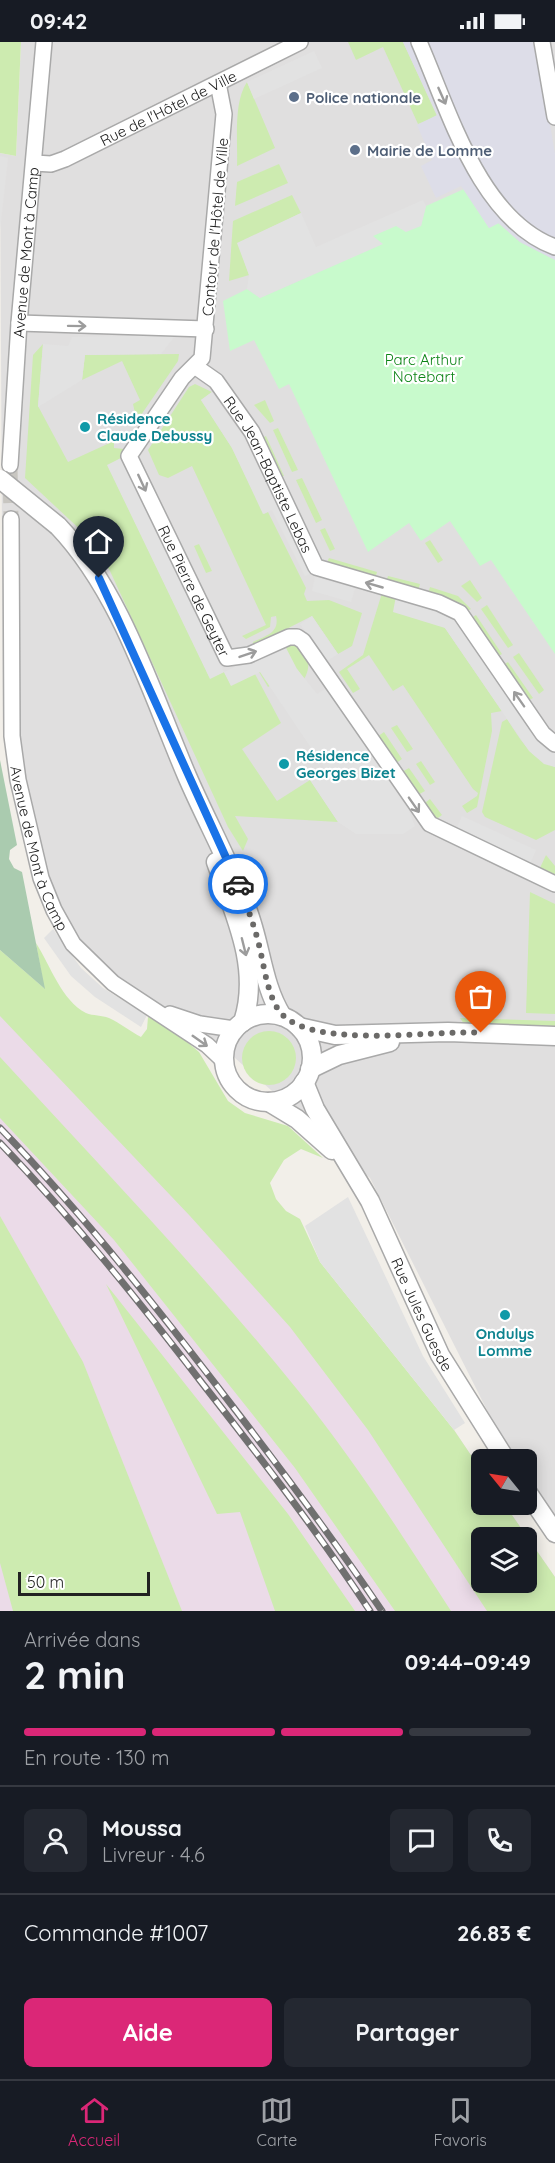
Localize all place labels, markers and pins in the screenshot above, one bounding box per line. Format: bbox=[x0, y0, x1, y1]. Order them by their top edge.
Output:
place label: Police nationale bbox=[306, 88, 421, 107]
marker: Police nationale bbox=[287, 90, 301, 104]
place label: Mairie de Lomme bbox=[367, 141, 492, 160]
marker: Mairie de Lomme bbox=[348, 143, 362, 157]
place label: Résidence Claude Debussy bbox=[97, 409, 212, 445]
marker: Résidence Claude Debussy bbox=[78, 420, 92, 434]
pin bbox=[73, 516, 124, 578]
place label: Résidence Georges Bizet bbox=[296, 746, 396, 782]
marker: Résidence Georges Bizet bbox=[277, 757, 291, 771]
pin bbox=[455, 971, 506, 1033]
marker: Ondulys Lomme bbox=[498, 1308, 512, 1322]
place label: Ondulys Lomme bbox=[476, 1324, 534, 1360]

